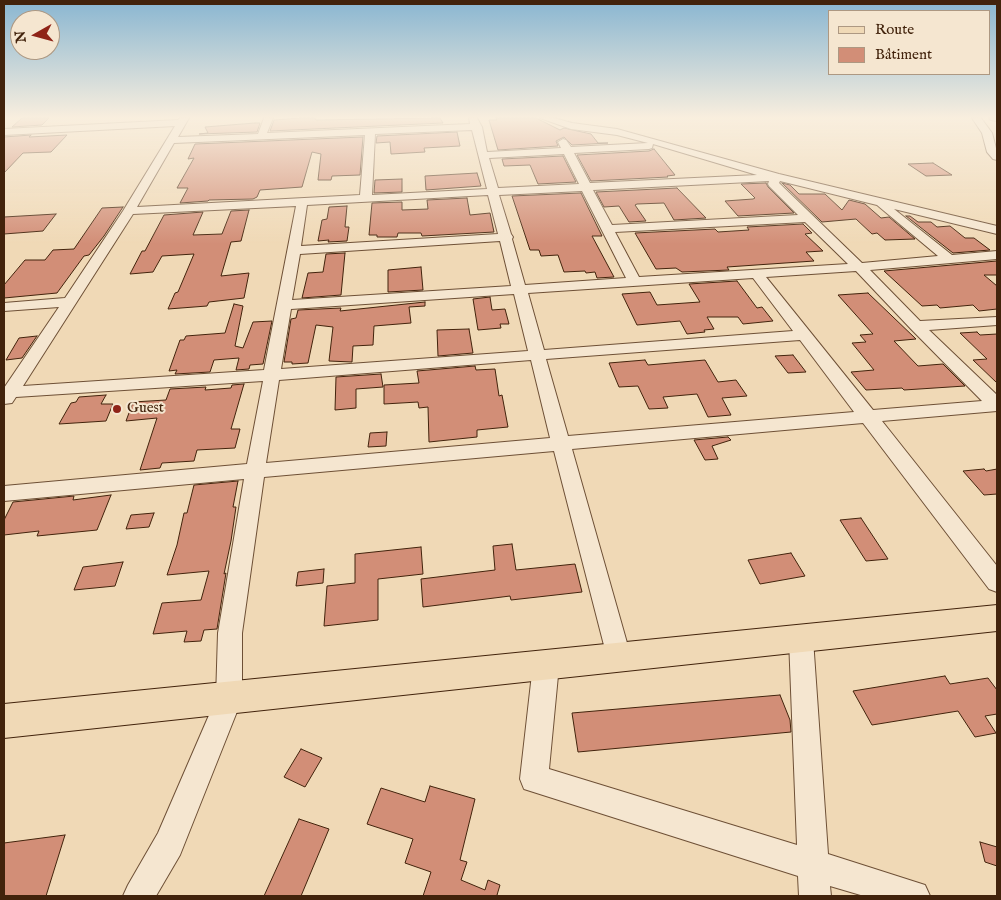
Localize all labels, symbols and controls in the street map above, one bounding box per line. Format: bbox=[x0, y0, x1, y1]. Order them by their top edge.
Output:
north arrow bbox=[10, 10, 60, 60]
legend bbox=[828, 10, 991, 75]
text: Route bbox=[875, 20, 914, 39]
text: N bbox=[11, 30, 31, 44]
text: Bâtiment bbox=[875, 45, 932, 64]
place label: Guest bbox=[127, 400, 164, 418]
marker: Guest bbox=[111, 403, 123, 415]

